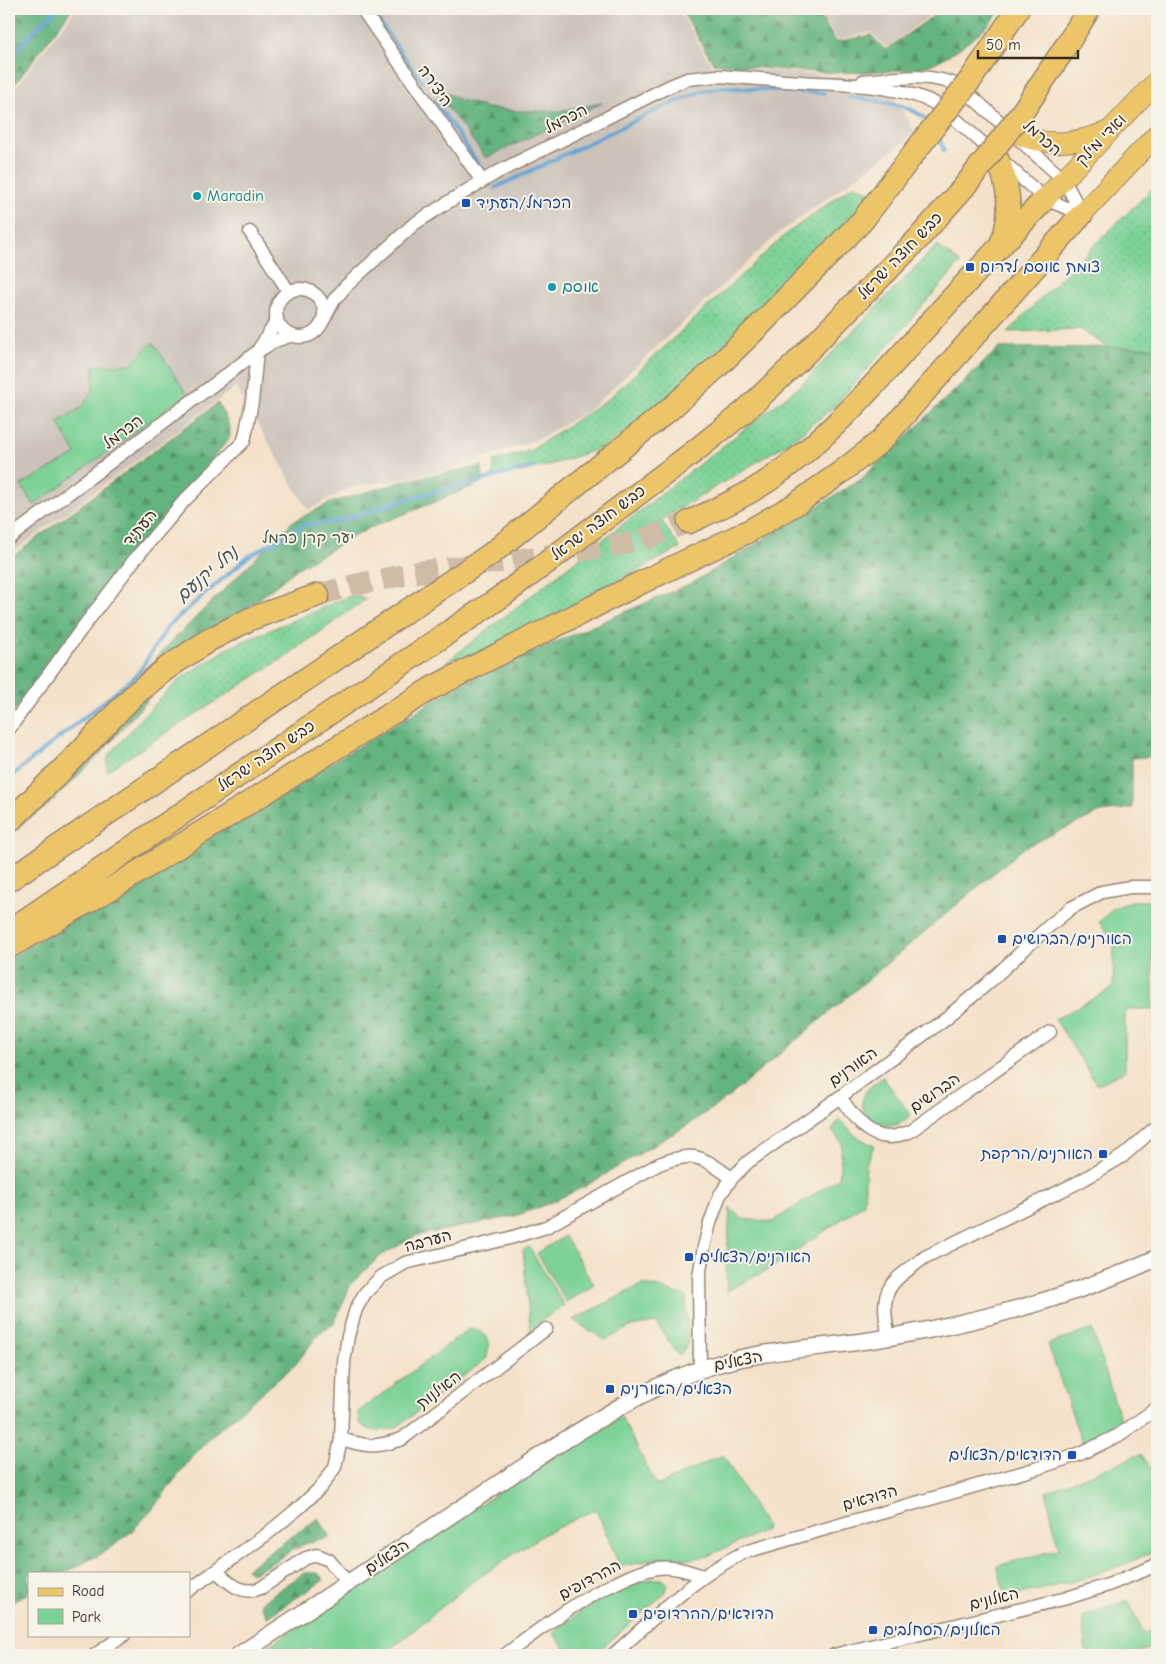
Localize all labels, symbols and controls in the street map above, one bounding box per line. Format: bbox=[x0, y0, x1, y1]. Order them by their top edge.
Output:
scale bar bbox=[978, 28, 1078, 60]
text: 50 m bbox=[986, 36, 1021, 54]
street label: היצירה bbox=[414, 62, 456, 110]
street label: הכרמל bbox=[542, 101, 590, 137]
street label: ואדי מילק bbox=[1072, 111, 1131, 170]
street label: הכרמל bbox=[1019, 116, 1065, 160]
place label: Maradin bbox=[207, 187, 264, 205]
marker: Maradin bbox=[191, 190, 203, 202]
place label: הכרמל/העתיד bbox=[476, 194, 571, 212]
marker: הכרמל/העתיד bbox=[460, 197, 472, 209]
street label: כביש חוצה ישראל bbox=[854, 209, 946, 303]
place label: צומת אוסם לדרום bbox=[980, 258, 1100, 276]
marker: צומת אוסם לדרום bbox=[964, 261, 976, 273]
place label: אוסם bbox=[562, 278, 599, 296]
marker: אוסם bbox=[546, 281, 558, 293]
street label: הכרמל bbox=[99, 411, 147, 453]
street label: כביש חוצה ישראל bbox=[547, 482, 649, 564]
street label: העתיד bbox=[119, 506, 161, 550]
park label: יער קרן כרמל bbox=[262, 529, 354, 548]
water label: נחל יקנעם bbox=[172, 540, 243, 606]
street label: כביש חוצה ישראל bbox=[214, 717, 318, 795]
place label: האורנים/הברושים bbox=[1012, 930, 1132, 948]
marker: האורנים/הברושים bbox=[996, 933, 1008, 945]
street label: האורנים bbox=[825, 1043, 881, 1091]
street label: הברושים bbox=[906, 1069, 964, 1117]
place label: האורנים/הרקפת bbox=[980, 1145, 1093, 1163]
marker: האורנים/הרקפת bbox=[1097, 1148, 1109, 1160]
street label: הערבה bbox=[402, 1226, 454, 1256]
place label: האורנים/הצאלים bbox=[699, 1248, 811, 1266]
marker: האורנים/הצאלים bbox=[683, 1251, 695, 1263]
street label: הצאלים bbox=[712, 1347, 764, 1375]
street label: האילנות bbox=[413, 1367, 465, 1413]
place label: הצאלים/האורנים bbox=[620, 1380, 732, 1398]
marker: הצאלים/האורנים bbox=[604, 1383, 616, 1395]
place label: הדודאים/הצאלים bbox=[949, 1446, 1062, 1464]
marker: הדודאים/הצאלים bbox=[1066, 1449, 1078, 1461]
street label: הדודאים bbox=[840, 1482, 900, 1514]
street label: הצאלים bbox=[361, 1536, 413, 1578]
street label: ההרדופים bbox=[556, 1556, 624, 1604]
legend bbox=[28, 1572, 190, 1636]
text: Road bbox=[72, 1582, 104, 1600]
street label: האלונים bbox=[967, 1584, 1021, 1614]
place label: הדודאים/ההרדופים bbox=[643, 1605, 774, 1623]
text: Park bbox=[72, 1608, 101, 1626]
marker: הדודאים/ההרדופים bbox=[627, 1608, 639, 1620]
place label: האלונים/הסחלבים bbox=[883, 1621, 1001, 1639]
marker: האלונים/הסחלבים bbox=[867, 1624, 879, 1636]

